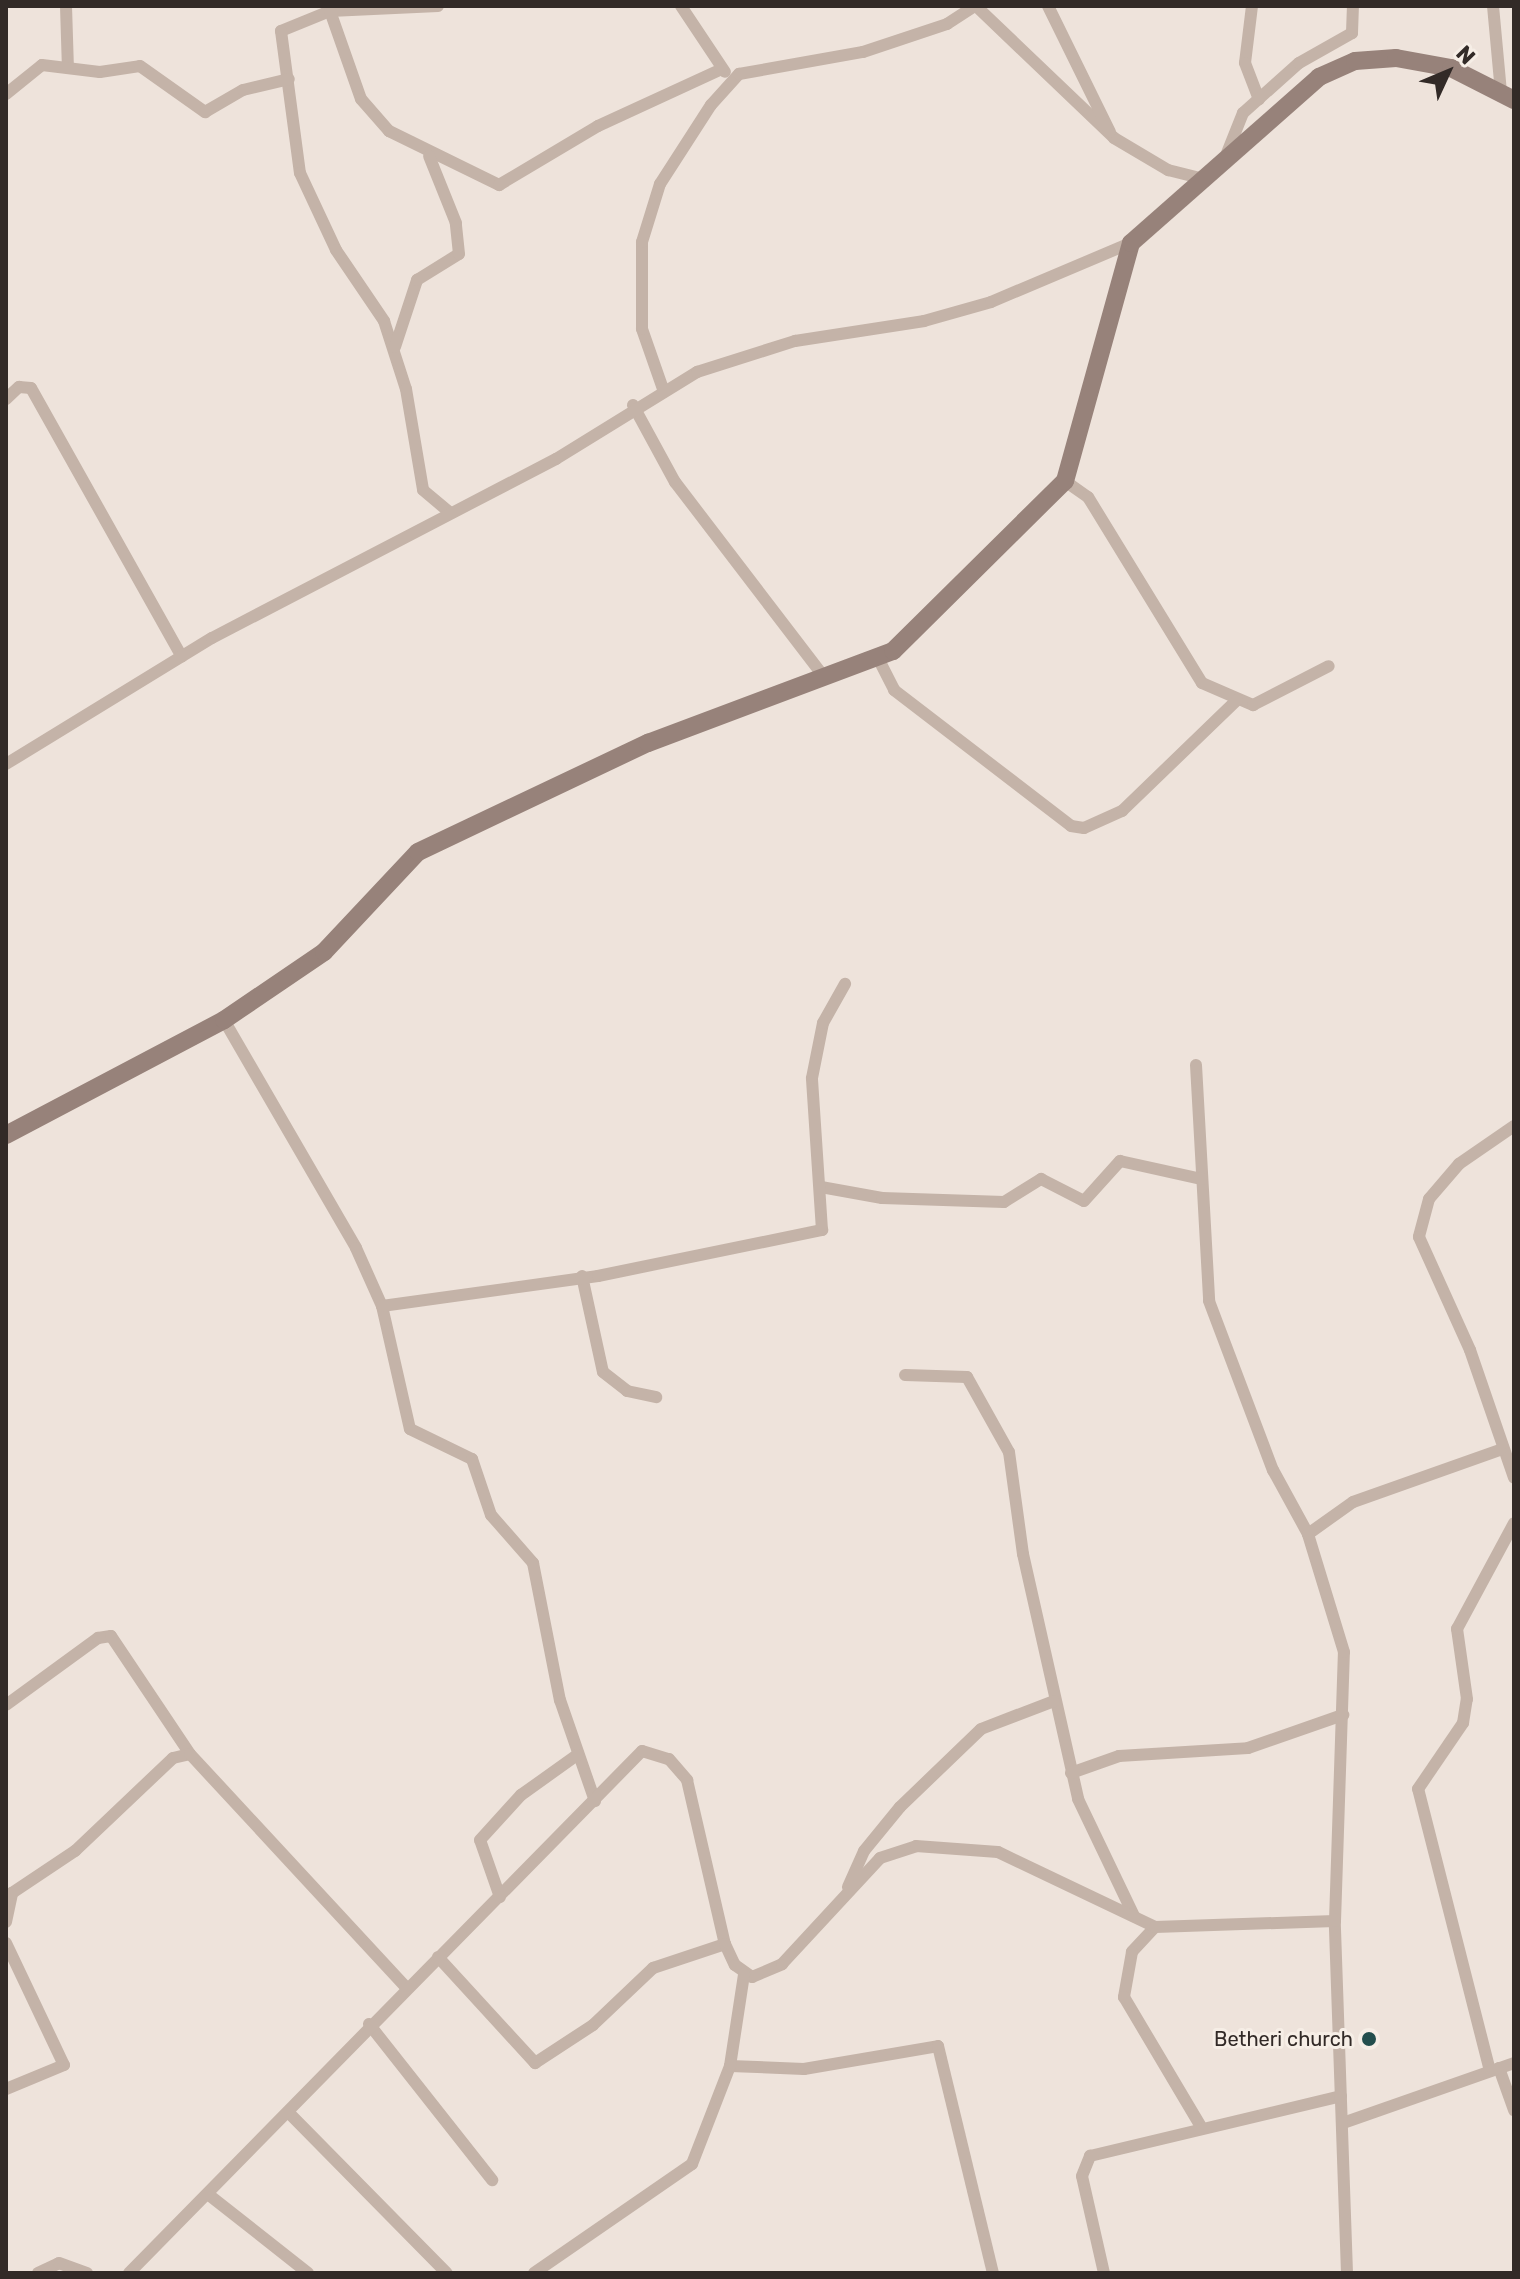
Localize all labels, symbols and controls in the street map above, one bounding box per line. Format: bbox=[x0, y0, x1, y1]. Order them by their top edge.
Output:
north arrow bbox=[1408, 32, 1488, 112]
text: N bbox=[1450, 40, 1481, 70]
place label: Betheri church bbox=[1214, 2027, 1353, 2051]
marker: Betheri church bbox=[1360, 2030, 1378, 2048]

